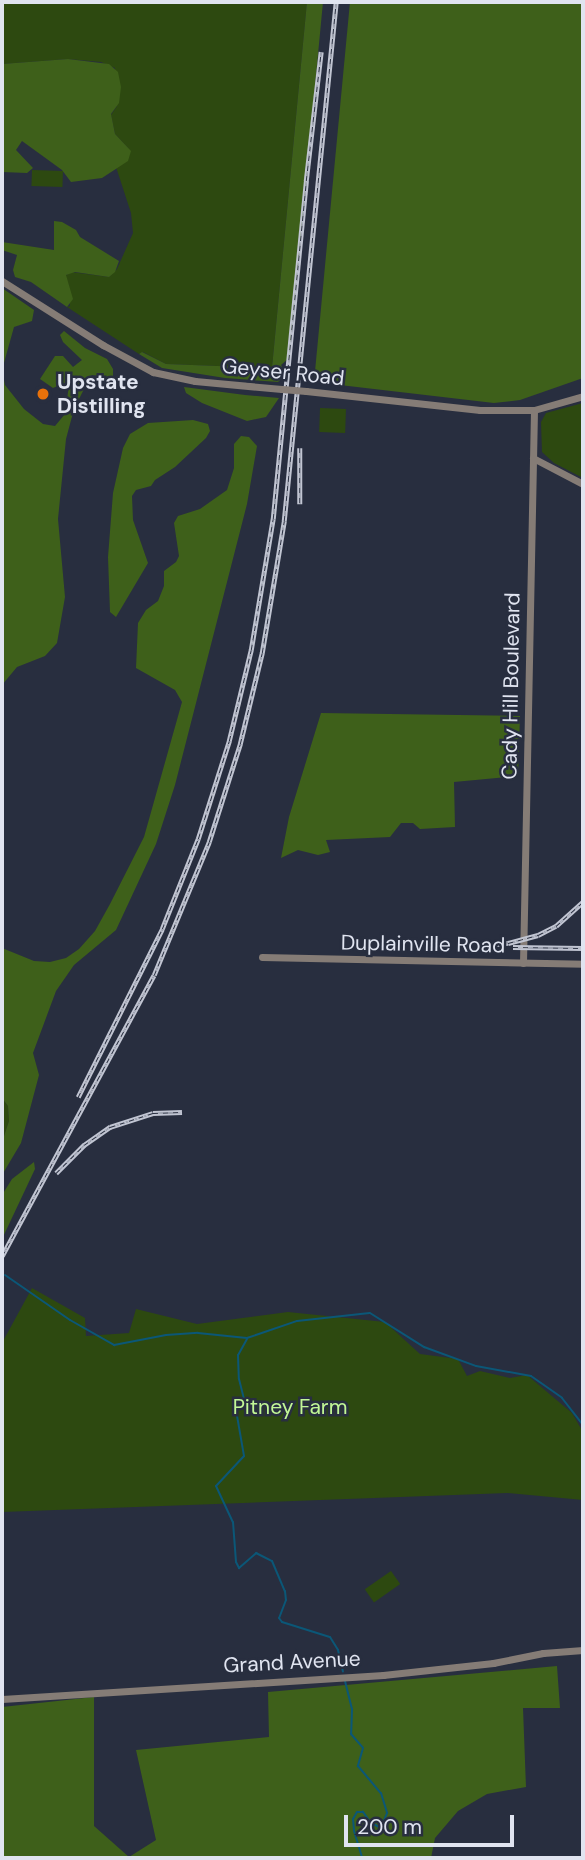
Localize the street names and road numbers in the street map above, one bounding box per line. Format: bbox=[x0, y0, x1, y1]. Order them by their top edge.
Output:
street label: Geyser Road bbox=[220, 353, 346, 391]
street label: Cady Hill Boulevard bbox=[497, 592, 525, 780]
street label: Duplainville Road bbox=[341, 930, 505, 958]
street label: Grand Avenue bbox=[223, 1646, 361, 1678]

